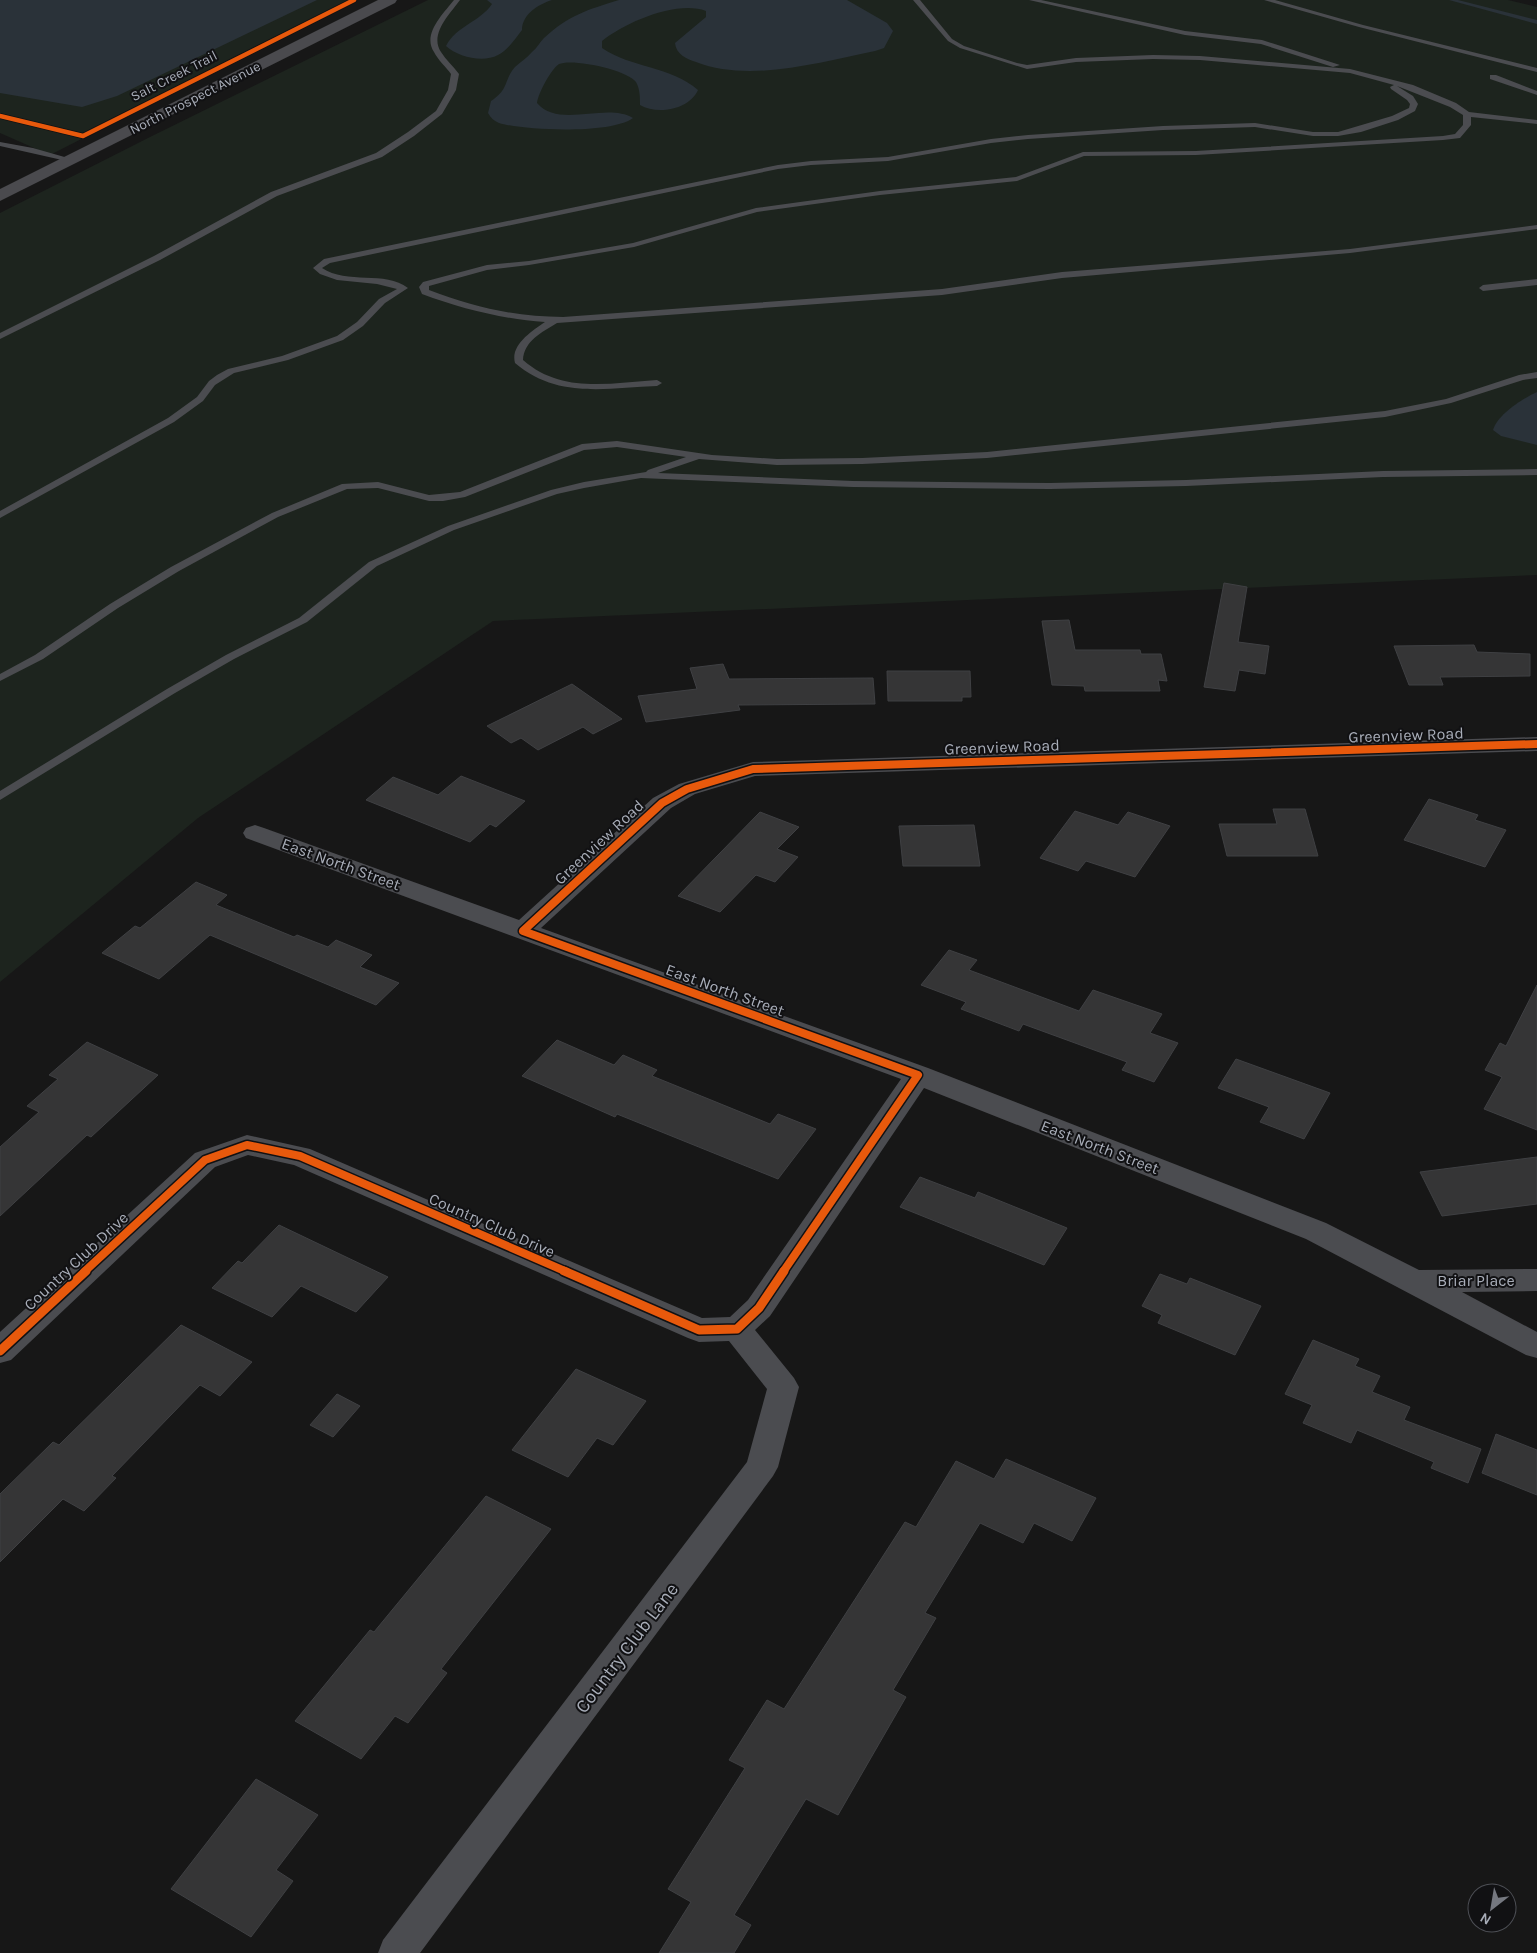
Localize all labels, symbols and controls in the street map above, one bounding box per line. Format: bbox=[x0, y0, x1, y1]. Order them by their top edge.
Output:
street label: Salt Creek Trail bbox=[128, 47, 220, 105]
street label: North Prospect Avenue bbox=[127, 58, 263, 138]
street label: Greenview Road bbox=[1348, 723, 1464, 747]
street label: Greenview Road bbox=[944, 735, 1060, 759]
street label: Greenview Road bbox=[550, 796, 648, 888]
street label: East North Street bbox=[279, 834, 403, 894]
street label: East North Street bbox=[663, 960, 787, 1020]
street label: East North Street bbox=[1038, 1116, 1162, 1178]
street label: Country Club Drive bbox=[426, 1189, 558, 1261]
street label: Country Club Drive bbox=[20, 1208, 132, 1314]
street label: Briar Place bbox=[1437, 1271, 1515, 1290]
street label: Country Club Lane bbox=[571, 1579, 683, 1717]
north arrow bbox=[1467, 1883, 1517, 1933]
text: N bbox=[1477, 1909, 1494, 1929]

